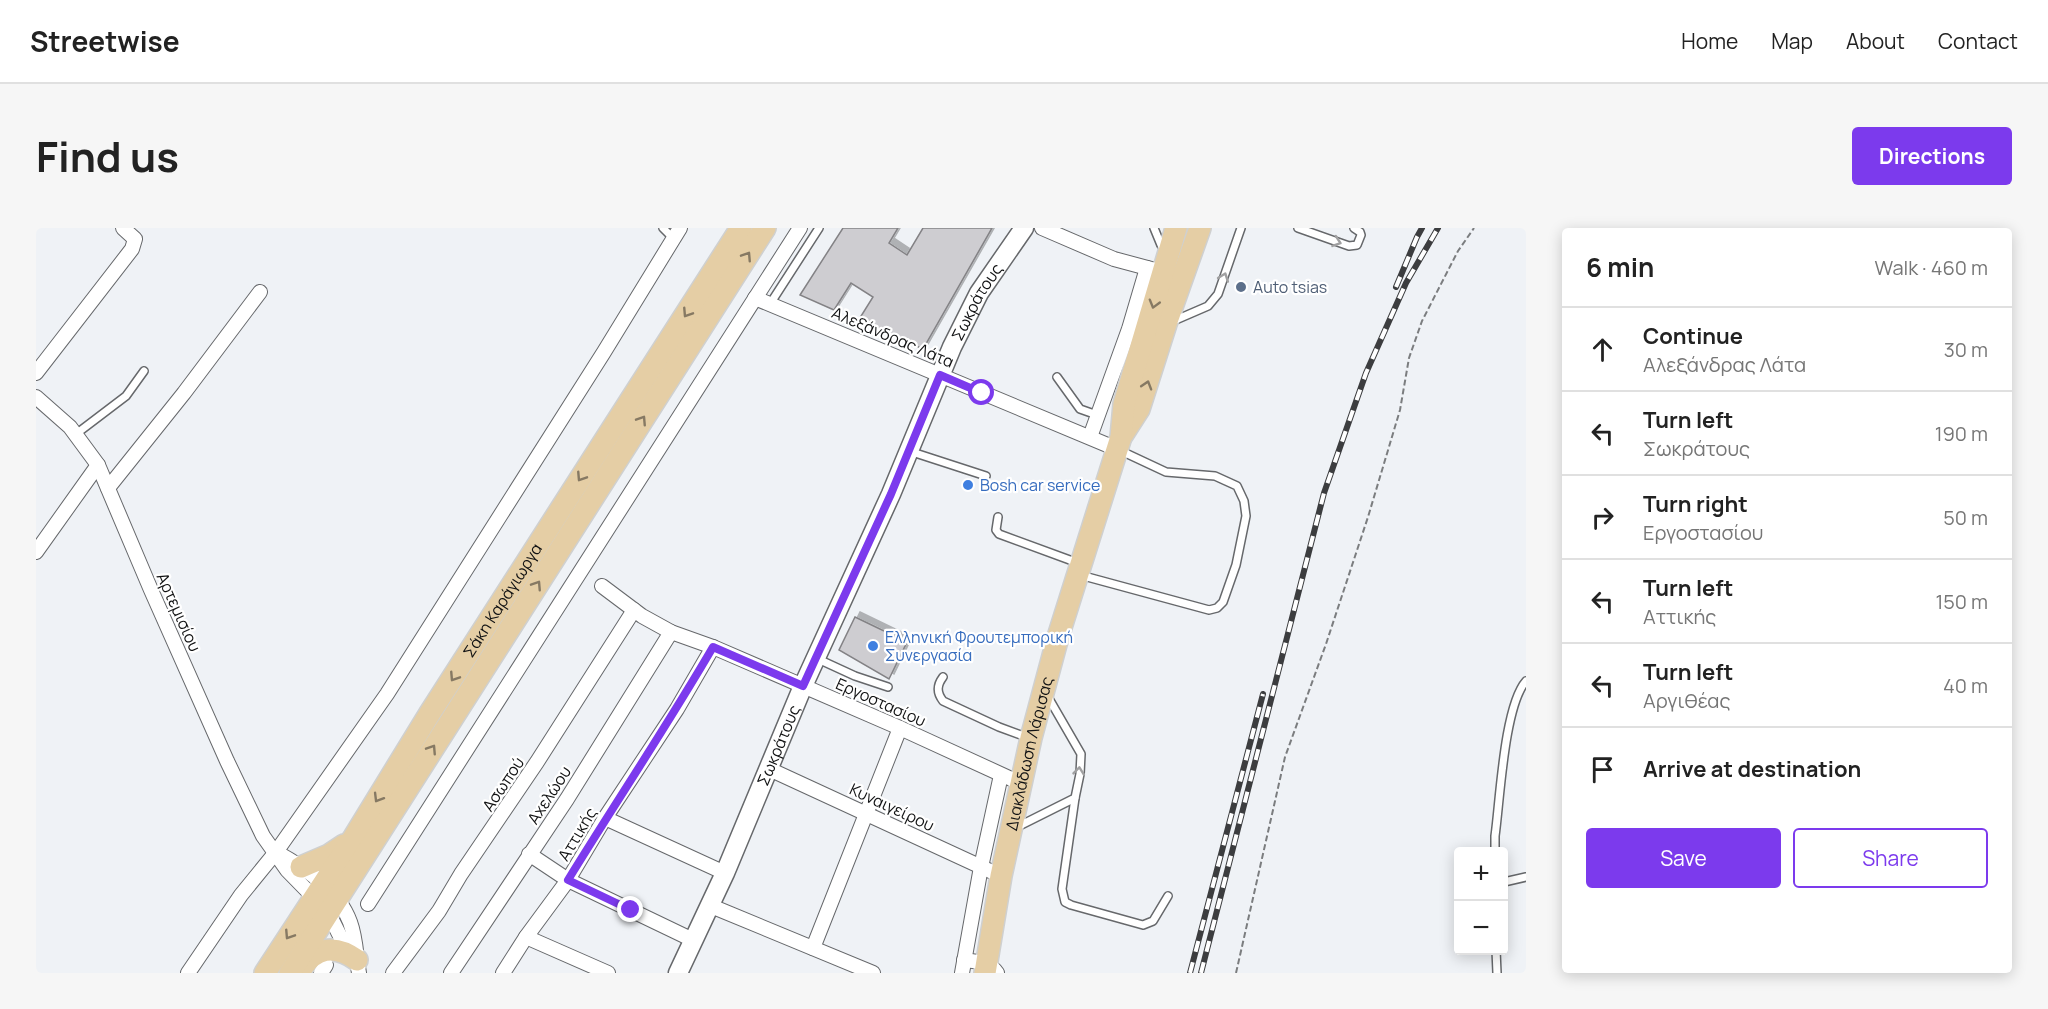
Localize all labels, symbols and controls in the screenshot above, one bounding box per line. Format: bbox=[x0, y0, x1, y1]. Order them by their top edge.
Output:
text: Streetwise bbox=[30, 22, 180, 60]
text: Home bbox=[1681, 27, 1738, 55]
text: Map bbox=[1771, 27, 1813, 55]
text: About bbox=[1846, 27, 1905, 55]
text: Contact bbox=[1938, 27, 2018, 55]
text: Find us bbox=[36, 127, 179, 185]
button: Directions bbox=[1852, 127, 2012, 185]
one-way arrow bbox=[1331, 234, 1342, 247]
text: 6 min bbox=[1586, 249, 1654, 285]
one-way arrow bbox=[740, 252, 752, 262]
text: Walk · 460 m bbox=[1875, 254, 1988, 281]
street label: Σωκράτους bbox=[946, 259, 1007, 344]
one-way arrow bbox=[1216, 272, 1229, 283]
place label: Auto tsias bbox=[1253, 276, 1327, 298]
marker: Auto tsias bbox=[1234, 280, 1248, 294]
one-way arrow bbox=[1148, 299, 1161, 309]
street label: Αλεξάνδρας Λάτα bbox=[829, 301, 957, 373]
one-way arrow bbox=[683, 306, 694, 317]
text: Continue bbox=[1643, 321, 1743, 351]
icon: ahead bbox=[1586, 333, 1619, 366]
text: 30 m bbox=[1944, 336, 1988, 363]
text: Αλεξάνδρας Λάτα bbox=[1643, 351, 1806, 378]
route start bbox=[968, 379, 994, 405]
one-way arrow bbox=[1140, 380, 1152, 391]
text: Turn left bbox=[1643, 405, 1733, 435]
one-way arrow bbox=[635, 416, 647, 426]
icon: left bbox=[1586, 417, 1619, 450]
text: 190 m bbox=[1935, 420, 1988, 447]
text: Σωκράτους bbox=[1643, 435, 1750, 462]
one-way arrow bbox=[577, 471, 589, 481]
place label: Bosh car service bbox=[980, 474, 1100, 496]
marker: Bosh car service bbox=[961, 478, 975, 492]
text: Turn right bbox=[1643, 489, 1748, 519]
icon: right bbox=[1586, 501, 1619, 534]
text: 50 m bbox=[1943, 504, 1988, 531]
text: Εργοστασίου bbox=[1643, 519, 1763, 546]
street label: Σάκη Καράγιωργα bbox=[458, 539, 547, 661]
street label: Αρτεμισίου bbox=[152, 569, 206, 655]
text: Turn left bbox=[1643, 573, 1733, 603]
one-way arrow bbox=[530, 580, 541, 591]
icon: left bbox=[1586, 585, 1619, 618]
text: 150 m bbox=[1935, 588, 1988, 615]
text: Αττικής bbox=[1643, 603, 1716, 630]
place label: Ελληνική Φρουτεμπορική Συνεργασία bbox=[885, 626, 1073, 666]
marker: Ελληνική Φρουτεμπορική Συνεργασία bbox=[866, 639, 880, 653]
text: Turn left bbox=[1643, 657, 1733, 687]
icon: left bbox=[1586, 669, 1619, 702]
one-way arrow bbox=[450, 670, 461, 681]
street label: Εργοστασίου bbox=[833, 672, 929, 732]
text: 40 m bbox=[1943, 672, 1988, 699]
street label: Διακλάδωση Λάρισας bbox=[1000, 674, 1058, 832]
text: Αργιθέας bbox=[1643, 687, 1731, 714]
street label: Σωκράτους bbox=[752, 701, 805, 789]
one-way arrow bbox=[425, 745, 437, 755]
street label: Ασωπού bbox=[477, 752, 529, 816]
icon: arrive bbox=[1586, 753, 1619, 786]
text: Arrive at destination bbox=[1643, 754, 1861, 784]
street label: Αχελώου bbox=[522, 762, 576, 828]
one-way arrow bbox=[1072, 767, 1085, 776]
street label: Κυναιγείρου bbox=[846, 778, 938, 836]
one-way arrow bbox=[374, 792, 386, 802]
street label: Αττικής bbox=[552, 803, 602, 865]
button: Save bbox=[1586, 828, 1781, 888]
button: Share bbox=[1793, 828, 1988, 888]
map controls bbox=[1454, 847, 1508, 955]
button: + bbox=[1454, 847, 1508, 901]
route end bbox=[617, 896, 643, 922]
button: − bbox=[1454, 901, 1508, 955]
one-way arrow bbox=[285, 929, 296, 940]

